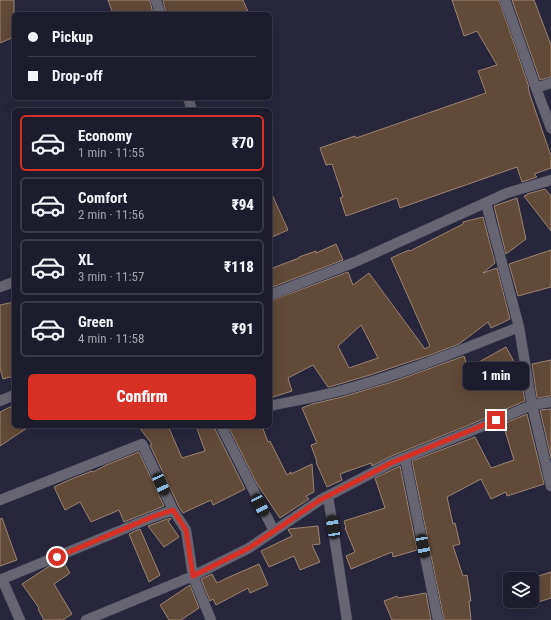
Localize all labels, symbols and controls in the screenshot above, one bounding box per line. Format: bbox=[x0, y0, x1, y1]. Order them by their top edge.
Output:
text: Pickup bbox=[52, 28, 93, 46]
text: Drop-off bbox=[52, 67, 103, 85]
icon: car bbox=[30, 125, 66, 161]
text: Economy bbox=[78, 127, 132, 145]
text: ₹70 bbox=[232, 134, 254, 152]
text: 1 min · 11:55 bbox=[78, 145, 144, 160]
icon: car bbox=[30, 187, 66, 223]
text: Comfort bbox=[78, 189, 127, 207]
text: ₹94 bbox=[232, 196, 254, 214]
text: 2 min · 11:56 bbox=[78, 207, 144, 222]
icon: car bbox=[30, 249, 66, 285]
text: XL bbox=[78, 251, 94, 269]
text: ₹118 bbox=[224, 258, 254, 276]
text: 3 min · 11:57 bbox=[78, 269, 144, 284]
icon: car bbox=[30, 311, 66, 347]
text: Green bbox=[78, 313, 113, 331]
text: ₹91 bbox=[232, 320, 254, 338]
text: 4 min · 11:58 bbox=[78, 331, 144, 346]
callout: 1 min bbox=[463, 362, 529, 390]
text: 1 min bbox=[482, 368, 510, 383]
button: Confirm bbox=[28, 374, 256, 420]
route end bbox=[487, 411, 505, 429]
car bbox=[150, 471, 172, 497]
car bbox=[249, 492, 271, 518]
car bbox=[325, 514, 341, 540]
car bbox=[415, 533, 431, 559]
route start bbox=[48, 548, 66, 566]
map controls bbox=[503, 572, 539, 608]
button: layers bbox=[503, 572, 539, 608]

